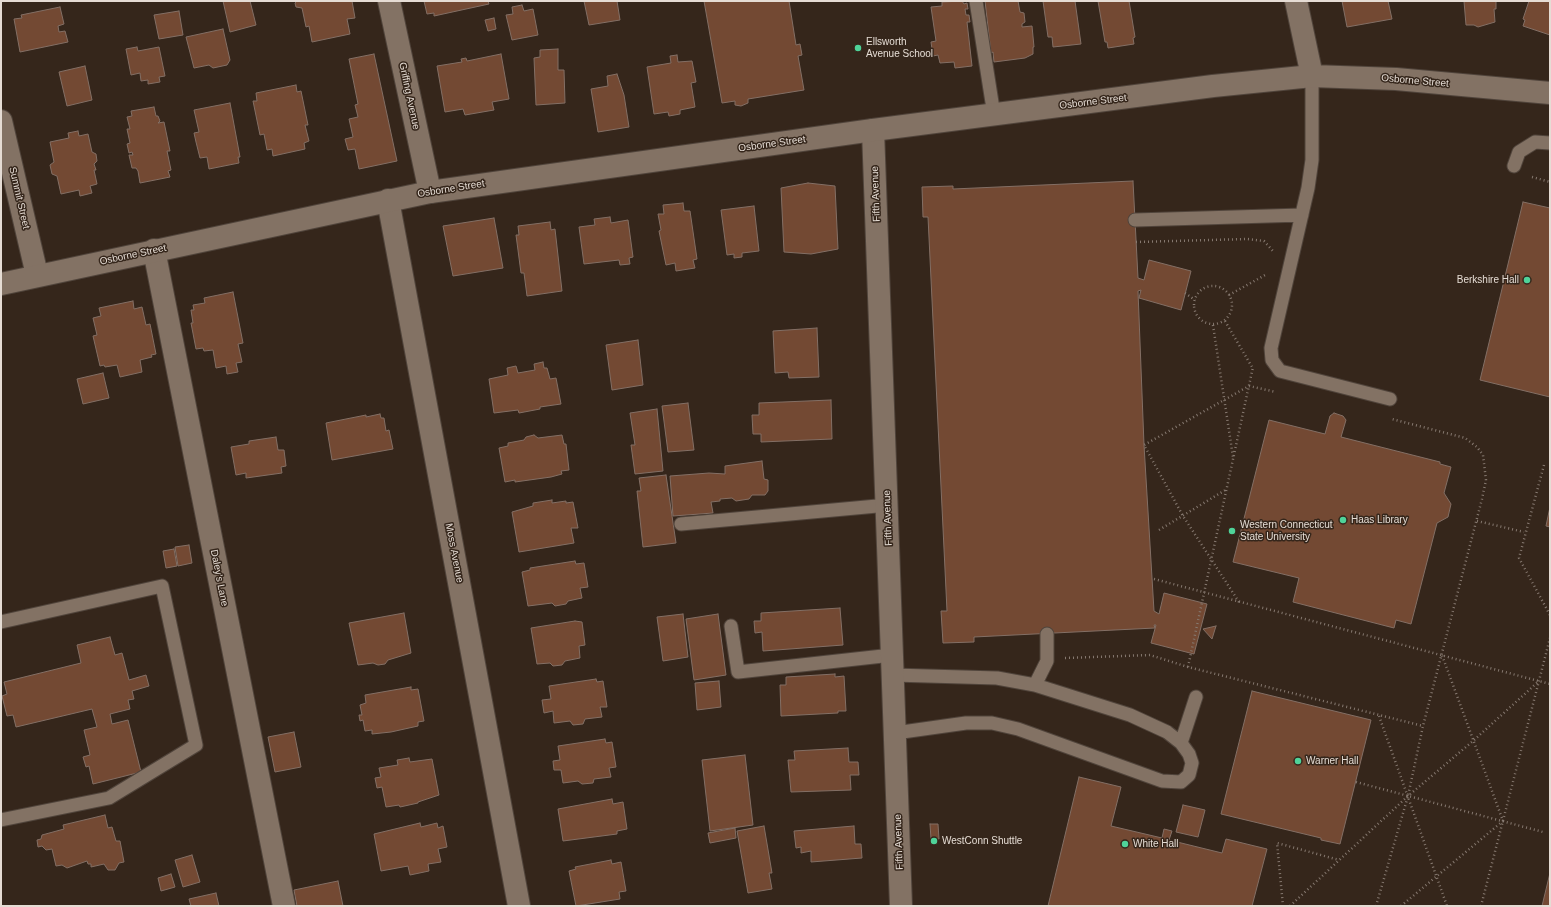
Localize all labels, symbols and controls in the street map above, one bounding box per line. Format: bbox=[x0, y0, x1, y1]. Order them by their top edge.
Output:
place label: Ellsworth Avenue School bbox=[866, 36, 933, 60]
marker: Ellsworth Avenue School bbox=[853, 43, 863, 53]
street label: Griffing Avenue bbox=[396, 61, 422, 131]
street label: Osborne Street bbox=[1381, 72, 1449, 90]
street label: Osborne Street bbox=[1059, 92, 1127, 112]
street label: Osborne Street bbox=[738, 133, 806, 155]
street label: Summit Street bbox=[6, 166, 32, 230]
street label: Fifth Avenue bbox=[869, 166, 883, 222]
street label: Osborne Street bbox=[417, 178, 485, 200]
street label: Osborne Street bbox=[99, 242, 167, 268]
place label: Berkshire Hall bbox=[1457, 274, 1519, 286]
marker: Berkshire Hall bbox=[1522, 275, 1532, 285]
street label: Fifth Avenue bbox=[881, 490, 895, 546]
place label: Haas Library bbox=[1351, 514, 1408, 526]
marker: Haas Library bbox=[1338, 515, 1348, 525]
place label: Western Connecticut State University bbox=[1240, 519, 1333, 542]
street label: Moss Avenue bbox=[442, 522, 466, 584]
marker: Western Connecticut State University bbox=[1227, 526, 1237, 536]
street label: Daley's Lane bbox=[208, 549, 230, 607]
place label: Warner Hall bbox=[1306, 755, 1358, 767]
marker: Warner Hall bbox=[1293, 756, 1303, 766]
street label: Fifth Avenue bbox=[892, 814, 906, 870]
place label: WestConn Shuttle bbox=[942, 835, 1022, 847]
marker: WestConn Shuttle bbox=[929, 836, 939, 846]
place label: White Hall bbox=[1133, 838, 1179, 850]
marker: White Hall bbox=[1120, 839, 1130, 849]

